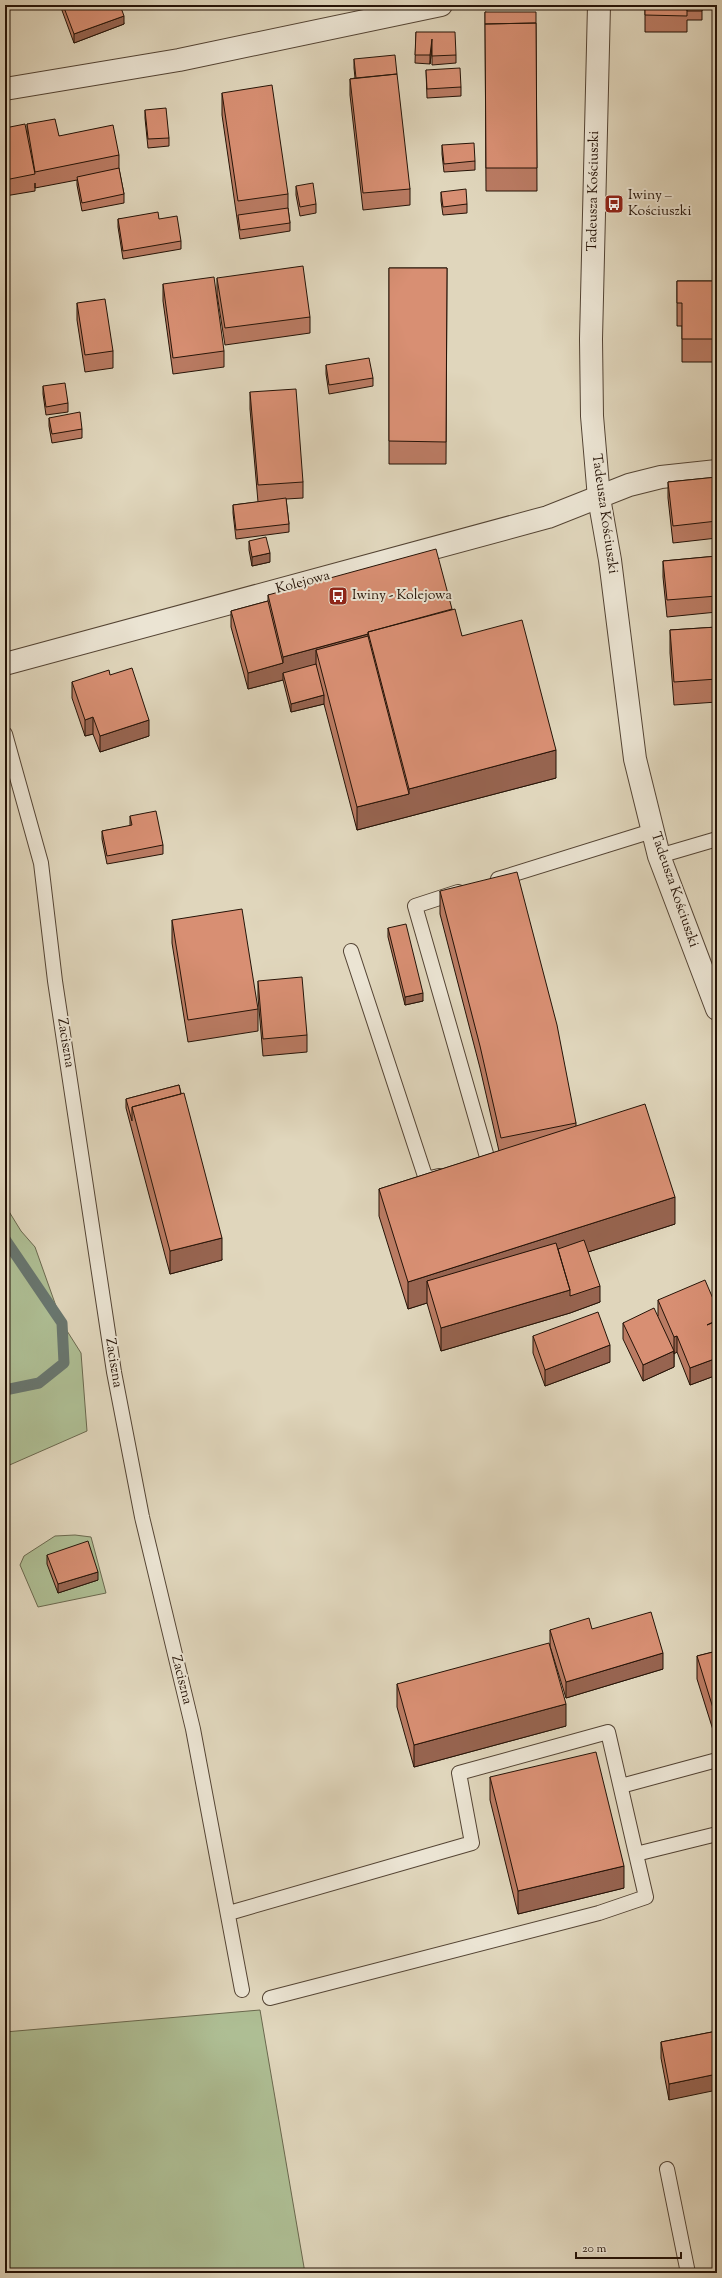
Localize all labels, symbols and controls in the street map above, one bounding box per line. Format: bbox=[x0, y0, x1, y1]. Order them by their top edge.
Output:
street label: Tadeusza Kościuszki bbox=[583, 130, 605, 252]
place label: Iwiny – Kościuszki bbox=[628, 186, 691, 222]
bus stop icon: Iwiny – Kościuszki bbox=[603, 193, 625, 215]
street label: Tadeusza Kościuszki bbox=[586, 453, 622, 575]
street label: Kolejowa bbox=[274, 566, 333, 600]
bus stop icon: Iwiny - Kolejowa bbox=[327, 585, 349, 607]
place label: Iwiny - Kolejowa bbox=[352, 586, 453, 606]
street label: Tadeusza Kościuszki bbox=[645, 830, 703, 950]
street label: Zaciszna bbox=[51, 1017, 79, 1070]
street label: Zaciszna bbox=[99, 1337, 127, 1390]
street label: Zaciszna bbox=[165, 1653, 197, 1707]
scale bar bbox=[576, 2234, 681, 2260]
text: 20 m bbox=[582, 2240, 607, 2258]

